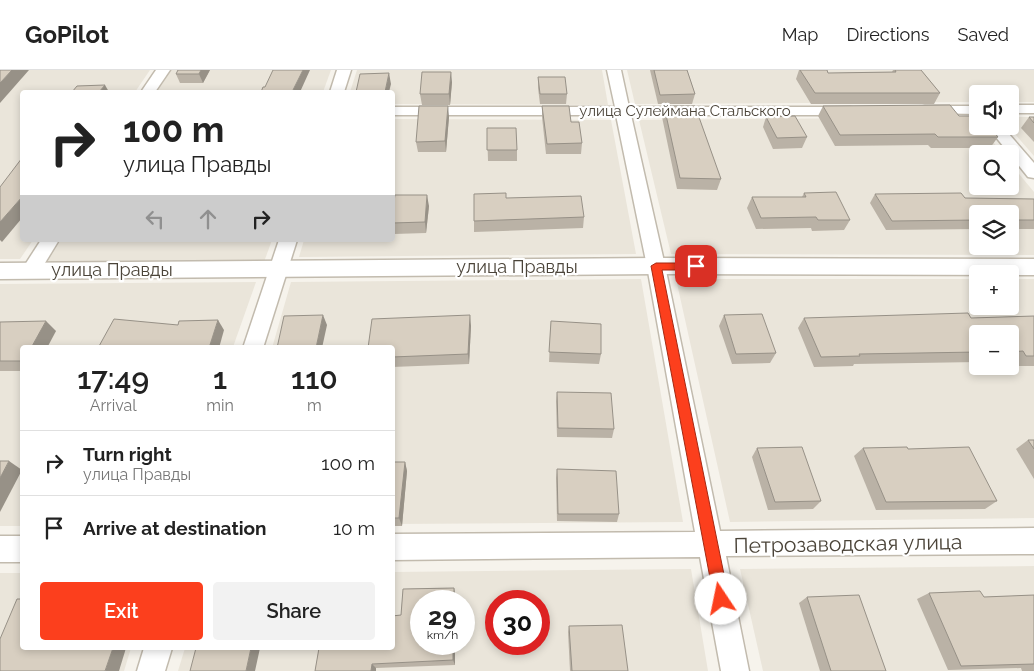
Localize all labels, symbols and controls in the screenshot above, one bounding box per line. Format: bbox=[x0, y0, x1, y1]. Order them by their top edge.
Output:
text: GoPilot bbox=[25, 20, 109, 49]
text: Map bbox=[782, 24, 818, 45]
text: Directions bbox=[846, 24, 930, 45]
text: Saved bbox=[958, 24, 1009, 45]
map controls bbox=[969, 85, 1019, 375]
button: sound bbox=[969, 85, 1019, 135]
street label: улица Сулеймана Стальского bbox=[579, 102, 791, 120]
text: 100 m bbox=[123, 109, 224, 150]
icon: right bbox=[40, 110, 105, 175]
button: search bbox=[969, 145, 1019, 195]
text: улица Правды bbox=[123, 151, 272, 177]
icon: left bbox=[141, 205, 169, 233]
icon: ahead bbox=[194, 205, 222, 233]
icon: right bbox=[247, 205, 275, 233]
button: layers bbox=[969, 205, 1019, 255]
pin bbox=[675, 245, 717, 287]
icon: arrive bbox=[682, 252, 710, 280]
street label: улица Правды bbox=[456, 256, 578, 277]
street label: улица Правды bbox=[51, 259, 173, 280]
button: + bbox=[969, 265, 1019, 315]
button: − bbox=[969, 325, 1019, 375]
text: 17:49 bbox=[77, 361, 149, 396]
text: 1 bbox=[213, 361, 227, 396]
text: 110 bbox=[291, 361, 338, 396]
text: Arrival bbox=[90, 396, 137, 415]
text: min bbox=[206, 396, 234, 415]
text: m bbox=[307, 396, 322, 415]
text: Turn right bbox=[83, 443, 172, 465]
icon: right bbox=[40, 449, 68, 477]
text: 100 m bbox=[321, 452, 375, 474]
text: улица Правды bbox=[83, 465, 191, 484]
icon: arrive bbox=[40, 514, 68, 542]
text: Arrive at destination bbox=[83, 517, 267, 539]
text: 10 m bbox=[333, 517, 375, 539]
street label: Петрозаводская улица bbox=[733, 529, 963, 558]
position arrow bbox=[694, 572, 746, 624]
button: Exit bbox=[40, 582, 203, 640]
button: Share bbox=[213, 582, 375, 640]
speed limit sign: 30 bbox=[485, 590, 550, 655]
text: 29 bbox=[428, 601, 457, 631]
text: km/h bbox=[427, 628, 458, 642]

